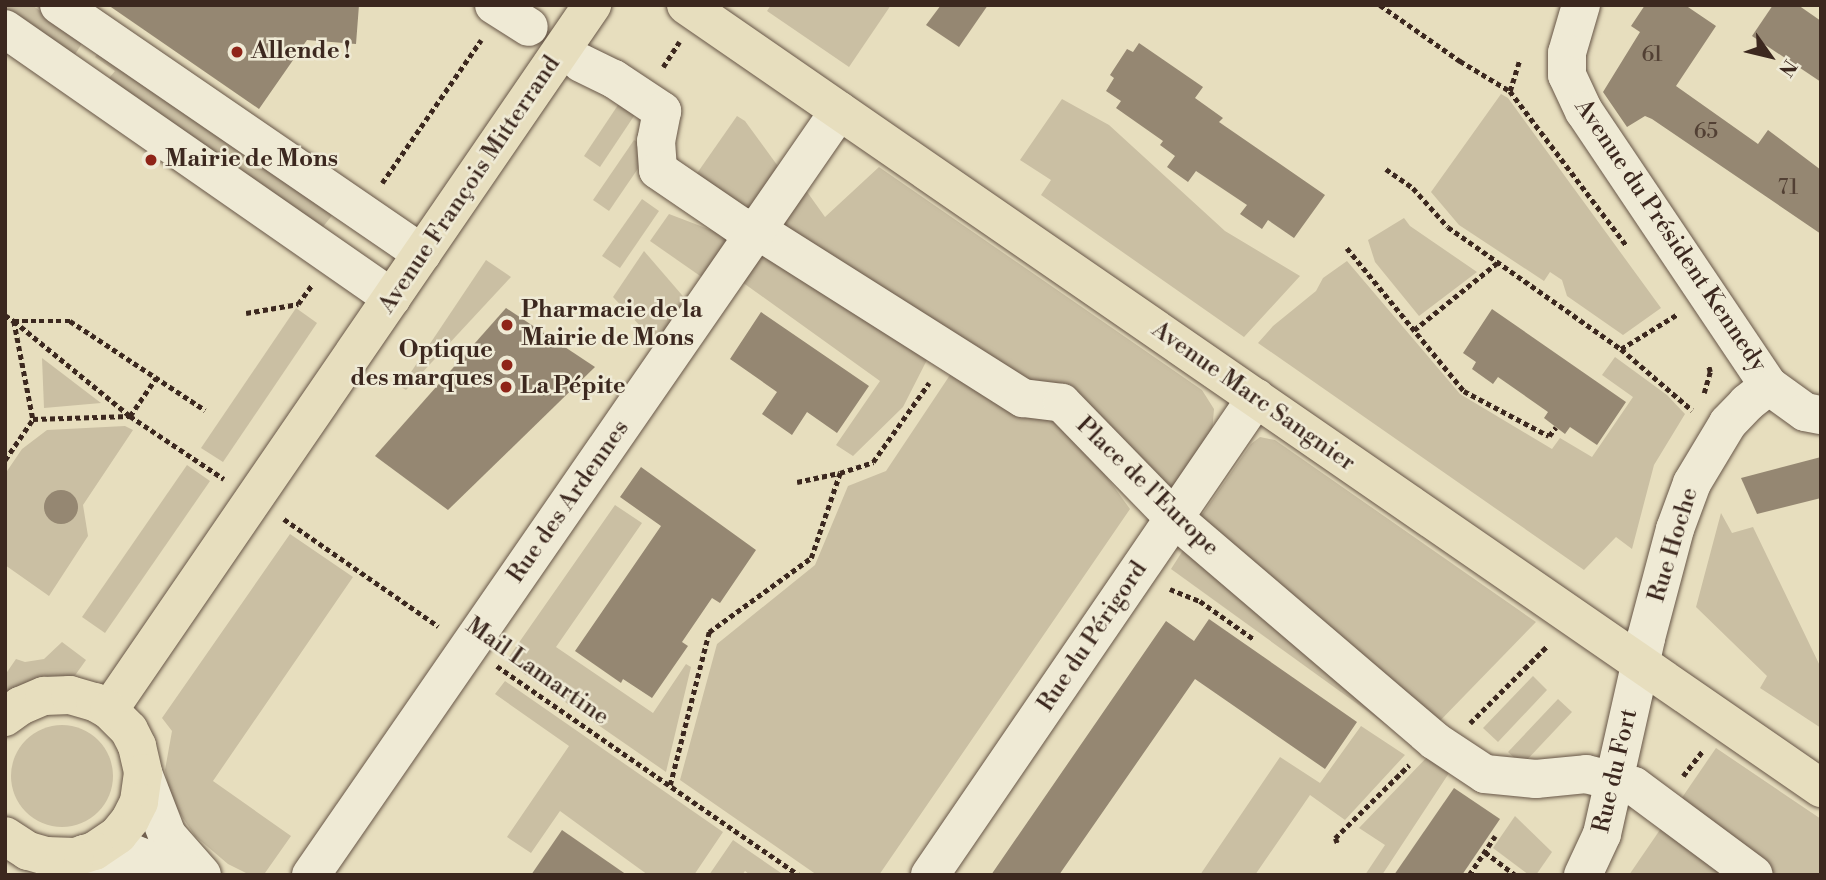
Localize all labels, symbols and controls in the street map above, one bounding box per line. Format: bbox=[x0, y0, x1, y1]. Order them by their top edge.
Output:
north arrow bbox=[1735, 21, 1805, 91]
place label: Allende ! bbox=[251, 38, 351, 66]
house number: 61 bbox=[1641, 42, 1663, 68]
marker: Allende ! bbox=[229, 44, 245, 60]
street label: Avenue François Mitterrand bbox=[373, 51, 567, 319]
text: N bbox=[1773, 55, 1802, 81]
street label: Avenue du Président Kennedy bbox=[1568, 94, 1772, 378]
house number: 65 bbox=[1694, 119, 1718, 145]
place label: Mairie de Mons bbox=[165, 146, 338, 174]
marker: Mairie de Mons bbox=[143, 152, 159, 168]
house number: 71 bbox=[1778, 175, 1798, 201]
place label: Pharmacie de la Mairie de Mons bbox=[521, 297, 703, 353]
street label: Avenue Marc Sangnier bbox=[1146, 316, 1360, 478]
marker: Pharmacie de la Mairie de Mons bbox=[499, 317, 515, 333]
place label: Optique des marques bbox=[350, 337, 493, 393]
marker: Optique des marques bbox=[499, 357, 515, 373]
place label: La Pépite bbox=[520, 373, 626, 401]
marker: La Pépite bbox=[498, 379, 514, 395]
street label: Place de l'Europe bbox=[1069, 411, 1225, 563]
street label: Rue des Ardennes bbox=[502, 415, 636, 589]
street label: Rue Hoche bbox=[1643, 484, 1705, 606]
street label: Rue du Périgord bbox=[1032, 556, 1154, 718]
street label: Mail Lamartine bbox=[460, 612, 614, 732]
street label: Rue du Fort bbox=[1588, 706, 1644, 836]

